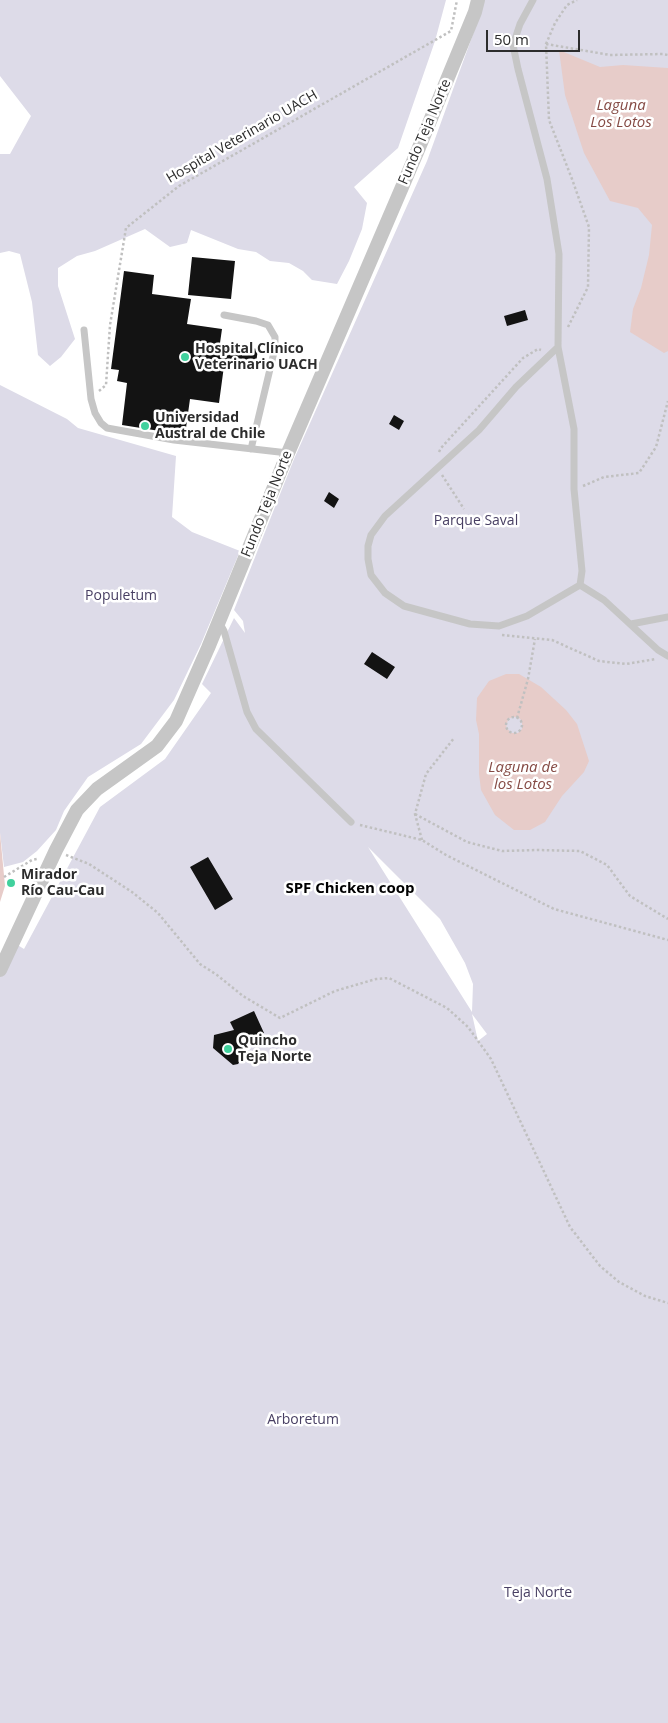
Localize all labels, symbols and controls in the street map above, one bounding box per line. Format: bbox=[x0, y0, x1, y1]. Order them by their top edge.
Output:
scale bar bbox=[488, 20, 582, 52]
text: 50 m bbox=[494, 29, 529, 49]
street label: Fundo Teja Norte bbox=[395, 77, 455, 187]
street label: Hospital Veterinario UACH bbox=[163, 87, 321, 187]
water label: Laguna Los Lotos bbox=[590, 97, 652, 132]
place label: Hospital Clínico Veterinario UACH bbox=[195, 341, 318, 374]
marker: Hospital Clínico Veterinario UACH bbox=[179, 351, 191, 363]
place label: Universidad Austral de Chile bbox=[155, 410, 265, 442]
marker: Universidad Austral de Chile bbox=[139, 420, 151, 432]
street label: Fundo Teja Norte bbox=[238, 448, 296, 560]
park label: Parque Saval bbox=[434, 513, 518, 529]
park label: Populetum bbox=[85, 588, 157, 604]
water label: Laguna de los Lotos bbox=[488, 759, 558, 794]
place label: Mirador Río Cau-Cau bbox=[21, 867, 104, 900]
marker: Mirador Río Cau-Cau bbox=[5, 877, 17, 889]
district label: SPF Chicken coop bbox=[285, 880, 415, 898]
place label: Quincho Teja Norte bbox=[238, 1033, 312, 1066]
marker: Quincho Teja Norte bbox=[222, 1043, 234, 1055]
park label: Arboretum bbox=[267, 1412, 339, 1428]
park label: Teja Norte bbox=[504, 1585, 572, 1601]

